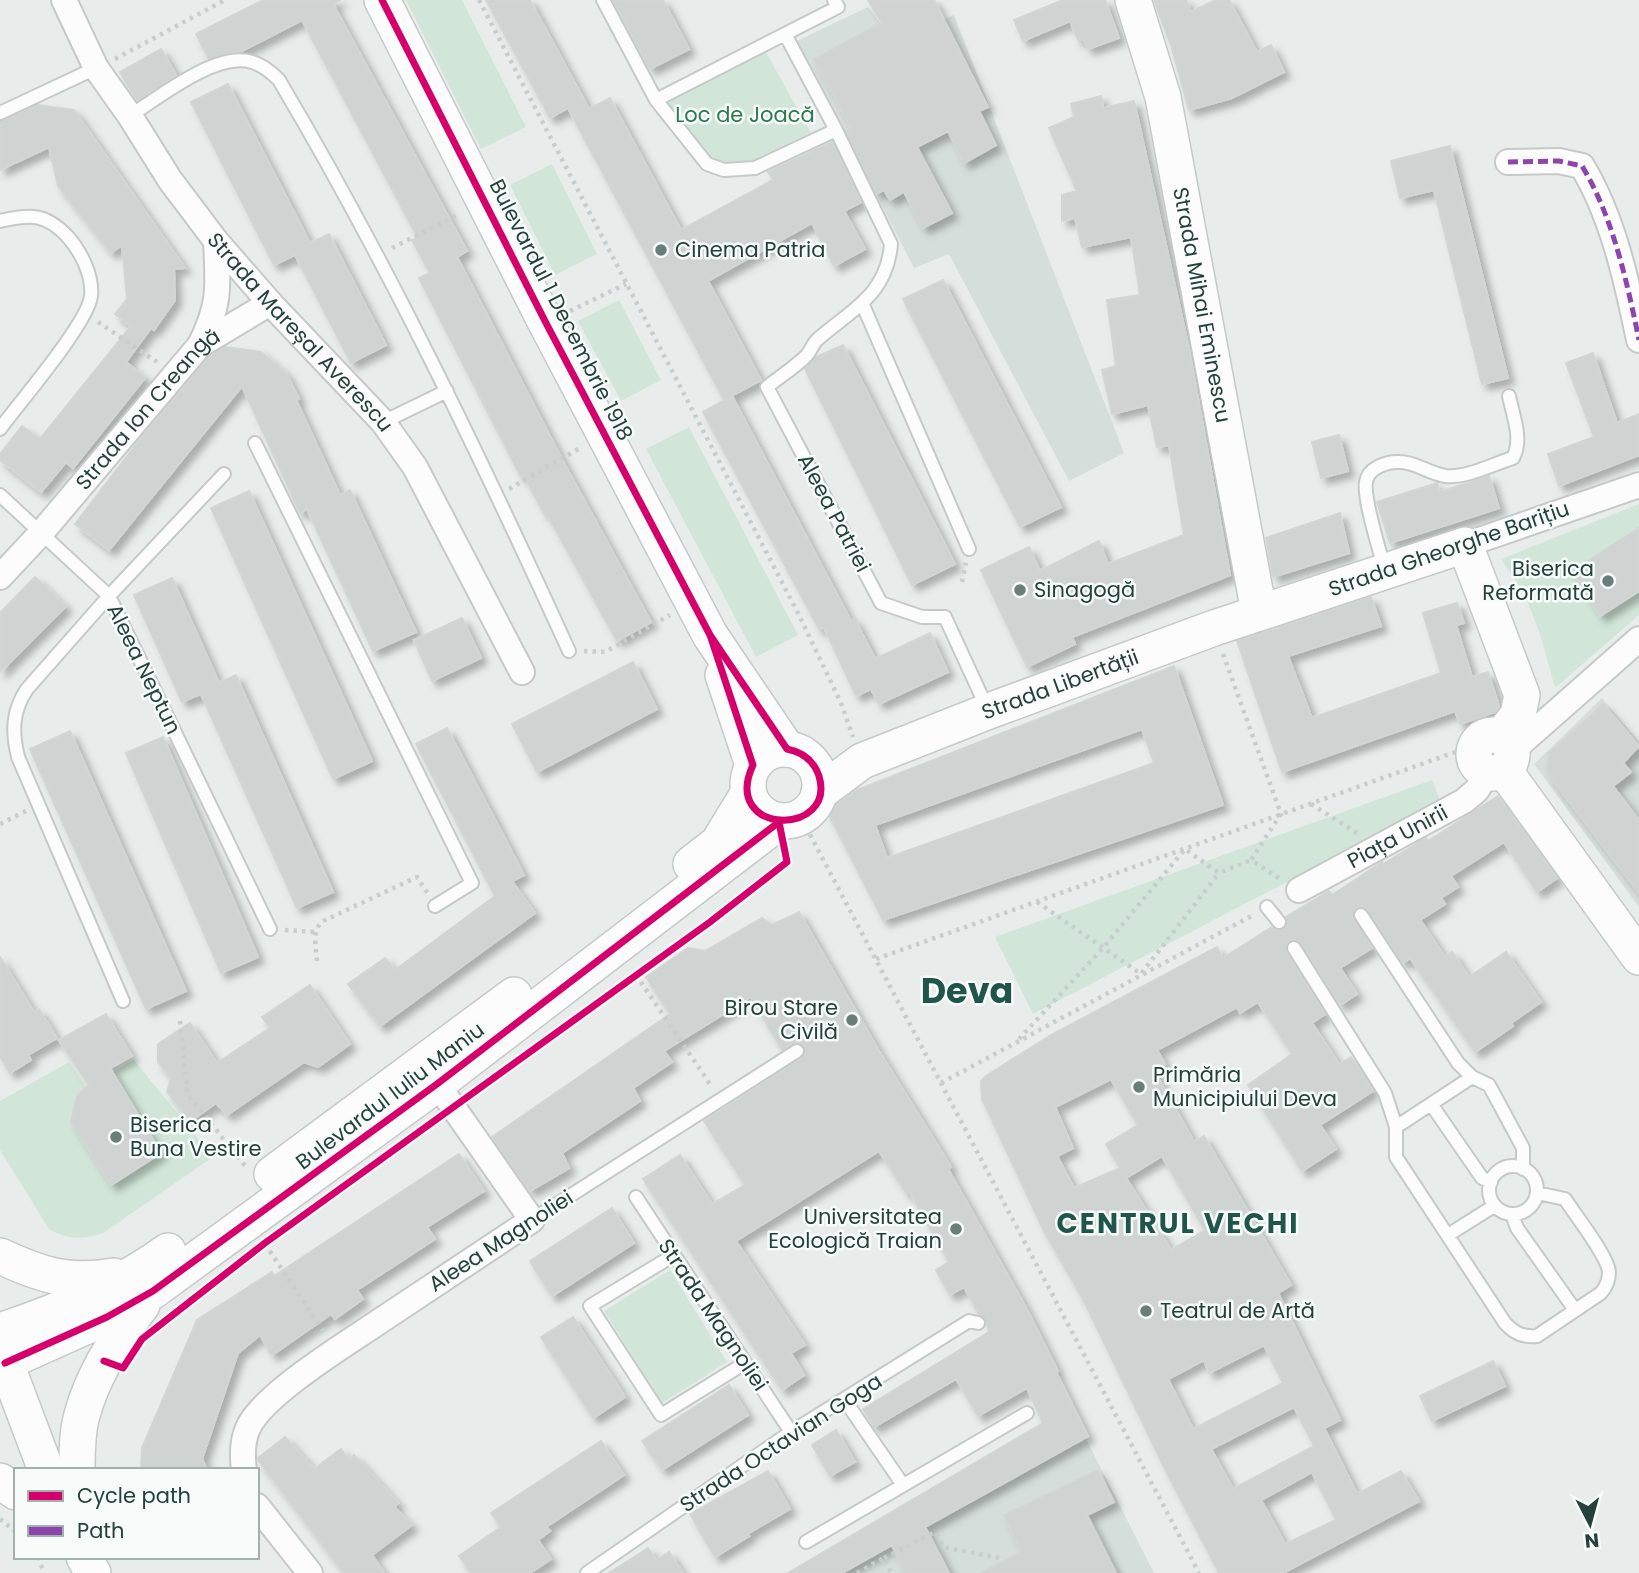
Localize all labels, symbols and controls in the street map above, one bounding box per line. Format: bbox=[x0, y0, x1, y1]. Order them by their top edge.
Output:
park label: Loc de Joacă bbox=[675, 100, 815, 129]
street label: Bulevardul 1 Decembrie 1918 bbox=[483, 174, 640, 446]
street label: Strada Mihai Eminescu bbox=[1166, 185, 1238, 425]
street label: Strada Mareșal Averescu bbox=[201, 226, 400, 437]
place label: Cinema Patria bbox=[675, 235, 825, 264]
marker: Cinema Patria bbox=[653, 242, 669, 258]
street label: Strada Ion Creangă bbox=[69, 321, 225, 496]
street label: Aleea Patriei bbox=[791, 448, 878, 577]
street label: Strada Gheorghe Barițiu bbox=[1325, 494, 1573, 603]
place label: Biserica Reformată bbox=[1482, 554, 1594, 607]
marker: Biserica Reformată bbox=[1600, 573, 1616, 589]
place label: Sinagogă bbox=[1034, 575, 1135, 604]
marker: Sinagogă bbox=[1012, 582, 1028, 598]
street label: Aleea Neptun bbox=[100, 599, 189, 739]
street label: Strada Libertății bbox=[977, 642, 1143, 726]
street label: Piața Unirii bbox=[1342, 798, 1453, 875]
district label: Deva bbox=[921, 966, 1013, 1015]
place label: Birou Stare Civilă bbox=[725, 993, 838, 1046]
marker: Birou Stare Civilă bbox=[844, 1012, 860, 1028]
street label: Bulevardul Iuliu Maniu bbox=[290, 1015, 490, 1176]
place label: Primăria Municipiului Deva bbox=[1153, 1060, 1337, 1113]
marker: Primăria Municipiului Deva bbox=[1131, 1079, 1147, 1095]
place label: Biserica Buna Vestire bbox=[130, 1110, 261, 1163]
marker: Biserica Buna Vestire bbox=[108, 1129, 124, 1145]
street label: Aleea Magnoliei bbox=[423, 1183, 579, 1298]
place label: Universitatea Ecologică Traian bbox=[768, 1202, 942, 1255]
district label: CENTRUL VECHI bbox=[1056, 1204, 1300, 1243]
marker: Universitatea Ecologică Traian bbox=[948, 1221, 964, 1237]
street label: Strada Magnoliei bbox=[652, 1233, 775, 1397]
place label: Teatrul de Artă bbox=[1160, 1296, 1315, 1325]
marker: Teatrul de Artă bbox=[1138, 1303, 1154, 1319]
street label: Strada Octavian Goga bbox=[674, 1366, 887, 1519]
legend bbox=[14, 1468, 259, 1559]
text: Cycle path bbox=[77, 1481, 191, 1510]
north arrow bbox=[1555, 1489, 1625, 1559]
text: Path bbox=[77, 1516, 124, 1545]
text: N bbox=[1583, 1526, 1600, 1555]

